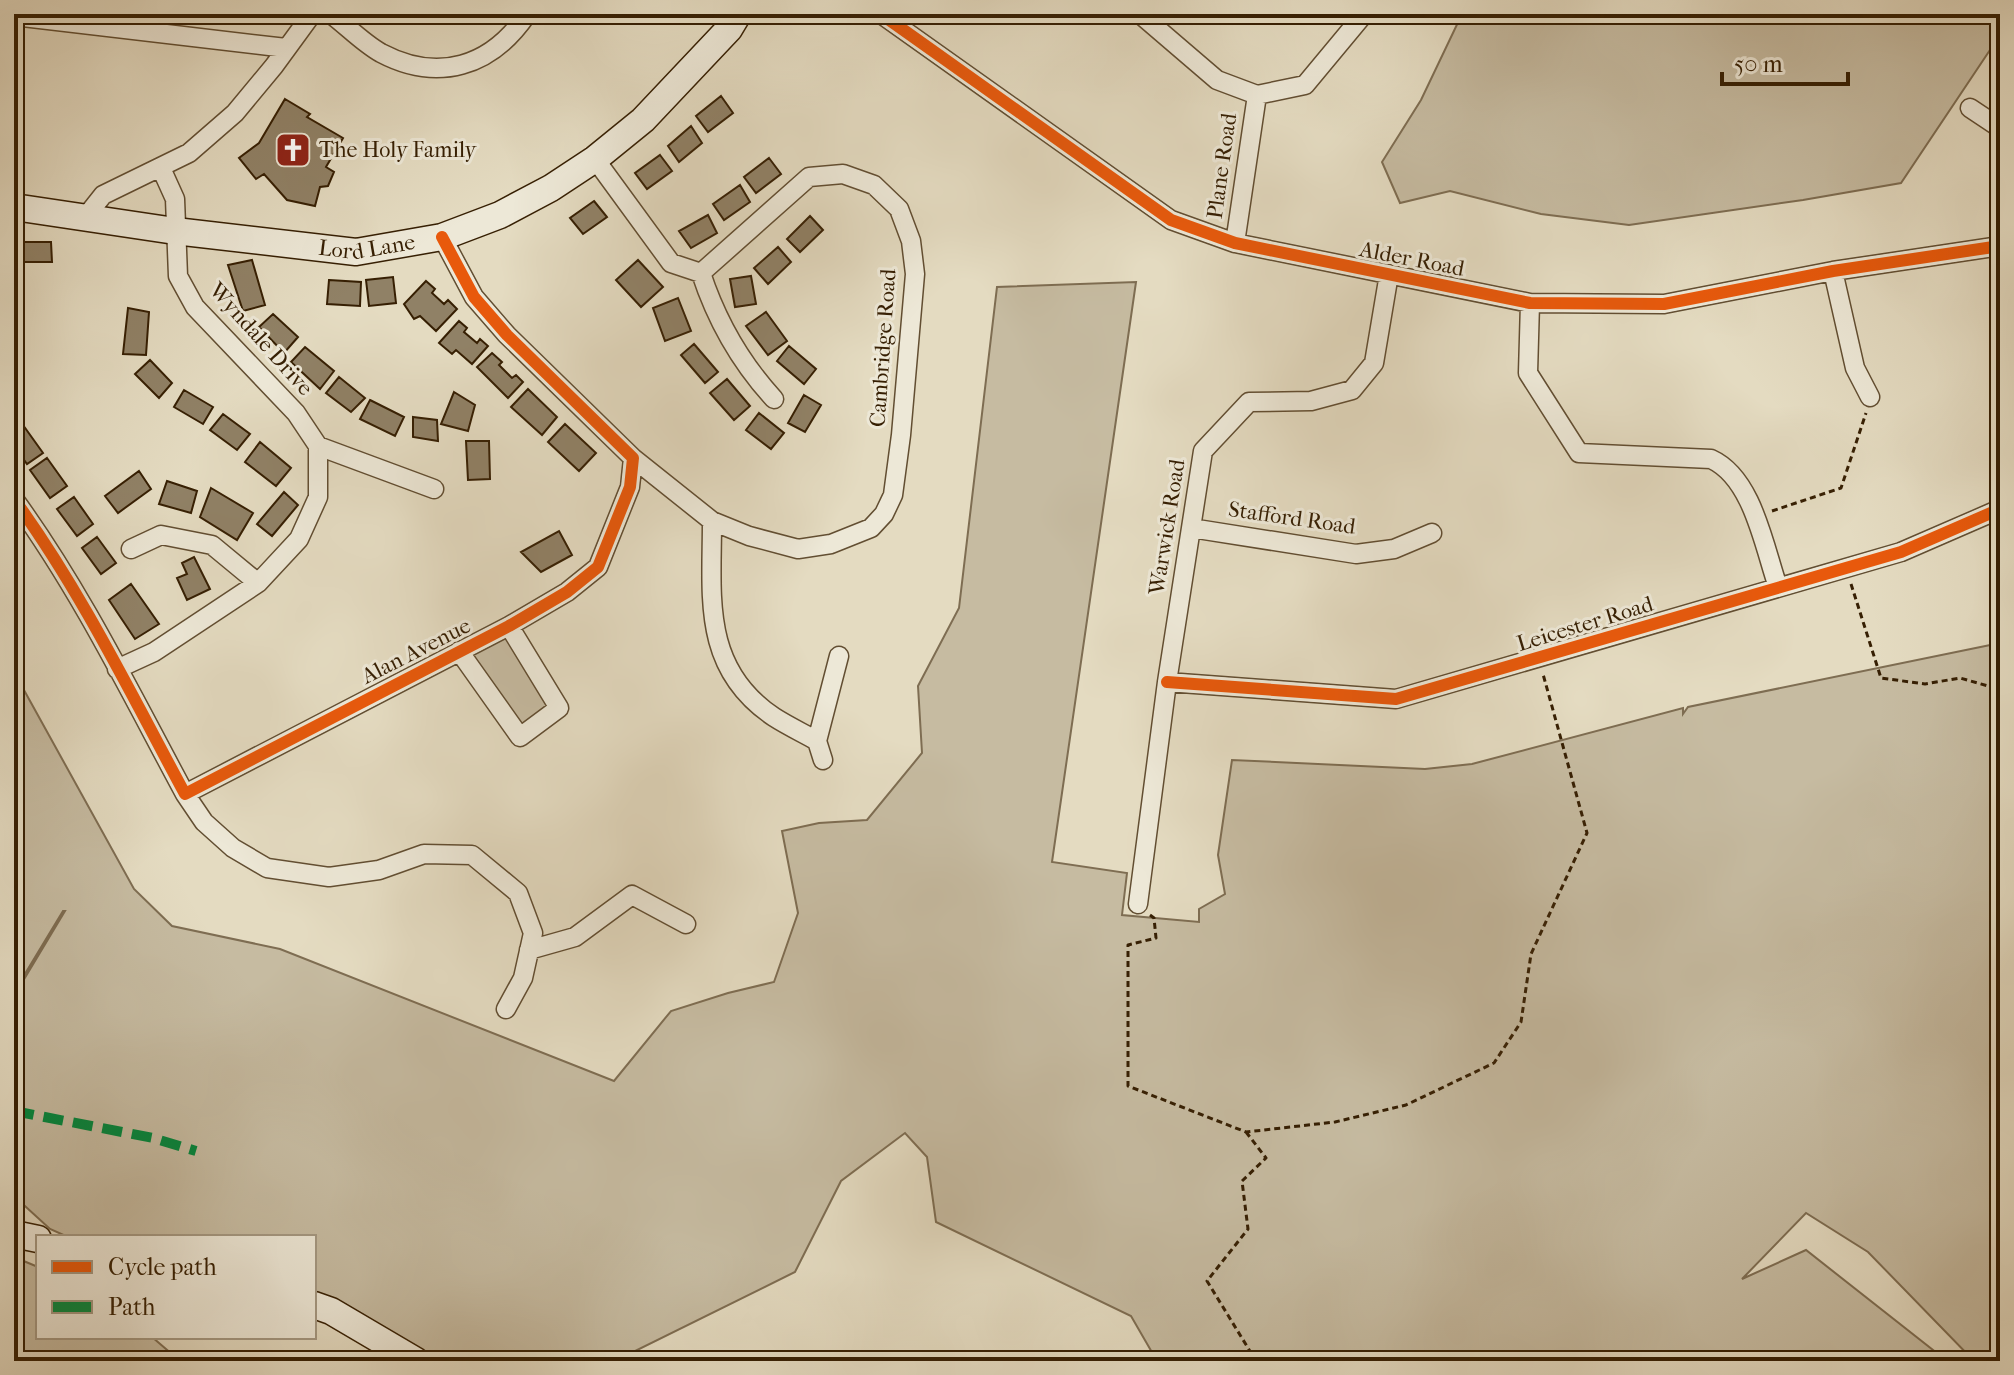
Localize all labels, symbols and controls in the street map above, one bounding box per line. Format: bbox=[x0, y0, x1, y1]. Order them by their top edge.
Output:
scale bar bbox=[1722, 36, 1848, 86]
text: 50 m bbox=[1734, 50, 1783, 78]
street label: Plane Road bbox=[1202, 110, 1242, 221]
church icon: The Holy Family bbox=[274, 131, 312, 169]
place label: The Holy Family bbox=[319, 137, 478, 163]
street label: Lord Lane bbox=[317, 229, 417, 266]
street label: Alder Road bbox=[1356, 236, 1468, 282]
street label: Cambridge Road bbox=[865, 267, 902, 428]
street label: Wyndale Drive bbox=[203, 276, 319, 401]
street label: Warwick Road bbox=[1143, 456, 1191, 598]
street label: Stafford Road bbox=[1227, 496, 1358, 540]
street label: Leicester Road bbox=[1514, 591, 1657, 657]
street label: Alan Avenue bbox=[356, 612, 475, 690]
legend bbox=[36, 1235, 316, 1339]
text: Cycle path bbox=[108, 1253, 217, 1281]
text: Path bbox=[108, 1293, 156, 1321]

